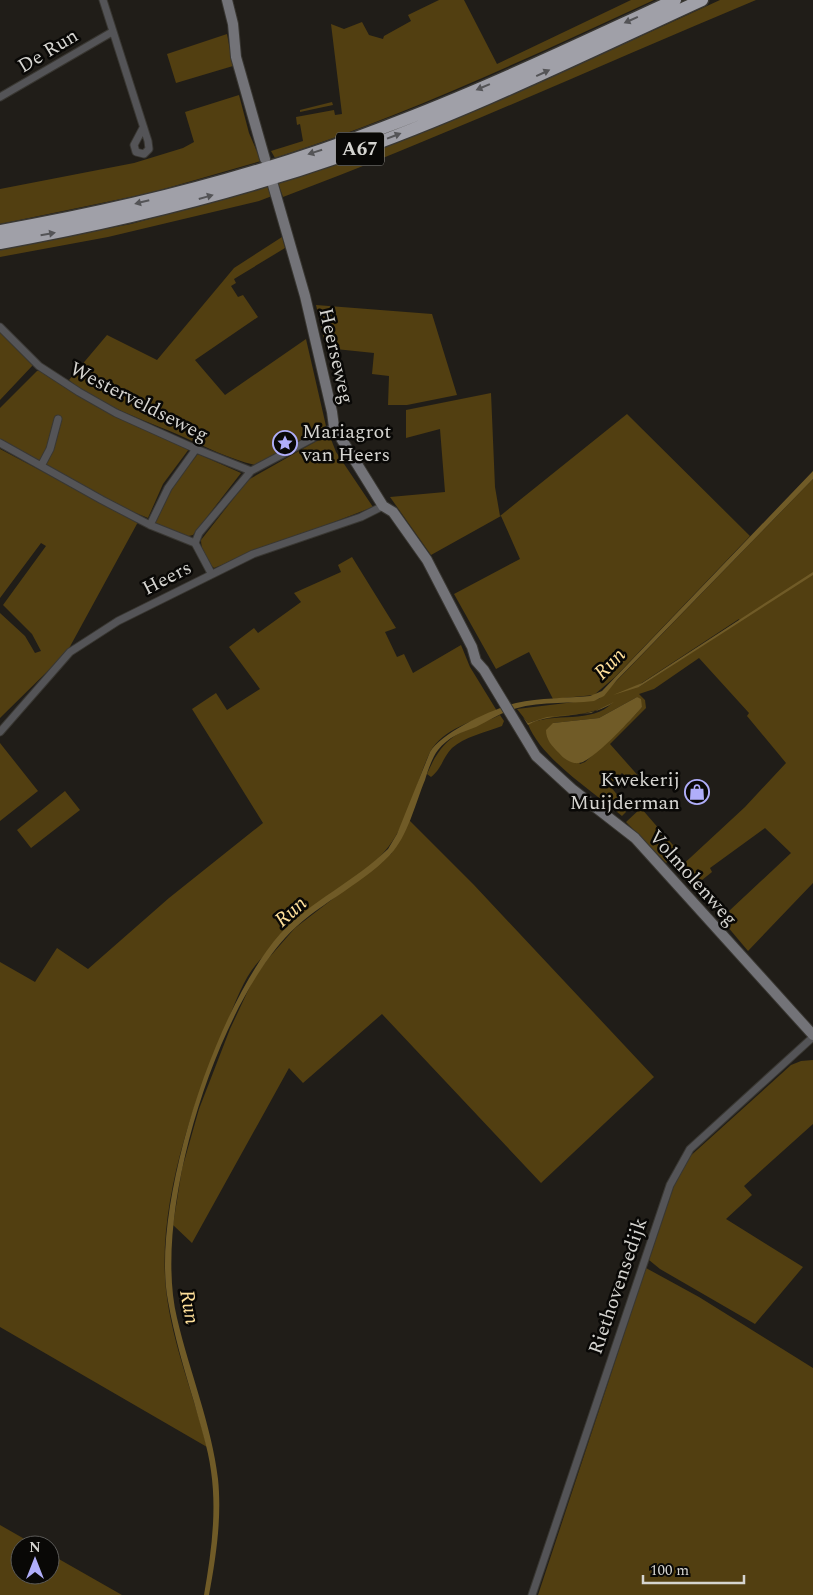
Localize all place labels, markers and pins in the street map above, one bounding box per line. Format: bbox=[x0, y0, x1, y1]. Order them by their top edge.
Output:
place label: Mariagrot van Heers bbox=[301, 417, 391, 470]
place icon: Mariagrot van Heers bbox=[272, 430, 298, 456]
place label: Kwekerij Muijderman bbox=[570, 765, 680, 818]
shop icon: Kwekerij Muijderman bbox=[684, 779, 710, 805]

